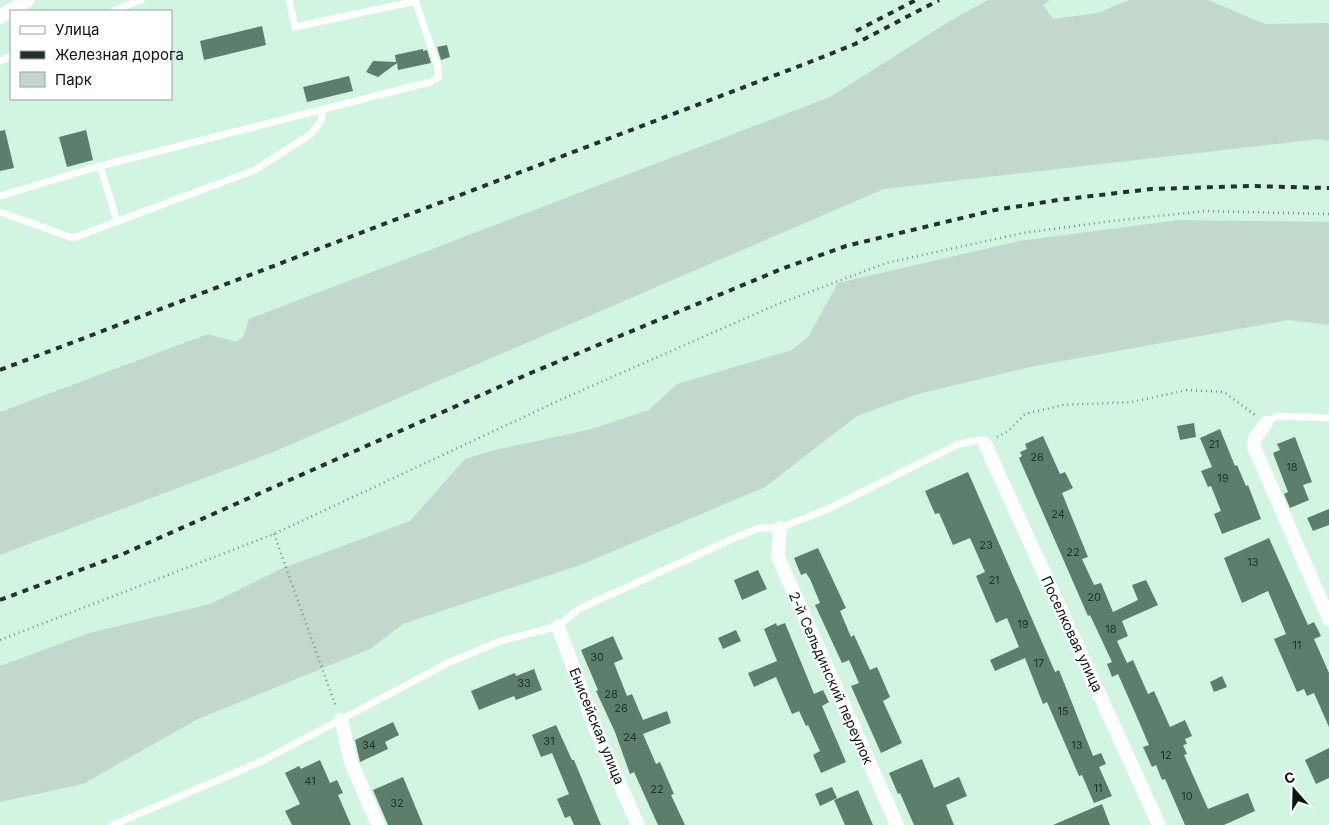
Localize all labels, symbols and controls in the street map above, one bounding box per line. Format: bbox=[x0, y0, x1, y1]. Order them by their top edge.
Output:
legend bbox=[10, 10, 172, 100]
text: Улица bbox=[55, 20, 99, 39]
text: Железная дорога bbox=[55, 45, 184, 64]
text: Парк bbox=[55, 70, 92, 89]
house number: 21 bbox=[1208, 437, 1220, 451]
house number: 26 bbox=[1030, 450, 1044, 464]
house number: 18 bbox=[1286, 460, 1298, 474]
house number: 19 bbox=[1217, 471, 1229, 485]
house number: 24 bbox=[1051, 507, 1065, 521]
house number: 23 bbox=[979, 538, 993, 552]
house number: 22 bbox=[1066, 545, 1080, 559]
house number: 13 bbox=[1247, 555, 1259, 569]
house number: 21 bbox=[988, 573, 1000, 587]
street label: Поселковая улица bbox=[1038, 573, 1107, 694]
street label: 2-й Сельдинский переулок bbox=[786, 589, 877, 767]
house number: 20 bbox=[1087, 590, 1101, 604]
house number: 19 bbox=[1017, 617, 1029, 631]
house number: 18 bbox=[1105, 622, 1117, 636]
house number: 11 bbox=[1293, 638, 1301, 652]
house number: 30 bbox=[590, 650, 604, 664]
house number: 17 bbox=[1034, 656, 1044, 670]
street label: Енисейская улица bbox=[566, 665, 629, 787]
house number: 33 bbox=[517, 676, 531, 690]
house number: 28 bbox=[604, 687, 618, 701]
house number: 26 bbox=[614, 701, 628, 715]
house number: 15 bbox=[1057, 704, 1069, 718]
house number: 24 bbox=[623, 730, 637, 744]
house number: 31 bbox=[543, 734, 555, 748]
house number: 34 bbox=[362, 738, 376, 752]
house number: 13 bbox=[1071, 738, 1083, 752]
house number: 12 bbox=[1160, 748, 1172, 762]
north arrow bbox=[1269, 765, 1319, 815]
text: С bbox=[1282, 768, 1297, 787]
house number: 41 bbox=[304, 774, 316, 788]
house number: 11 bbox=[1094, 781, 1102, 795]
house number: 22 bbox=[650, 782, 664, 796]
house number: 10 bbox=[1181, 789, 1193, 803]
house number: 32 bbox=[390, 796, 404, 810]

